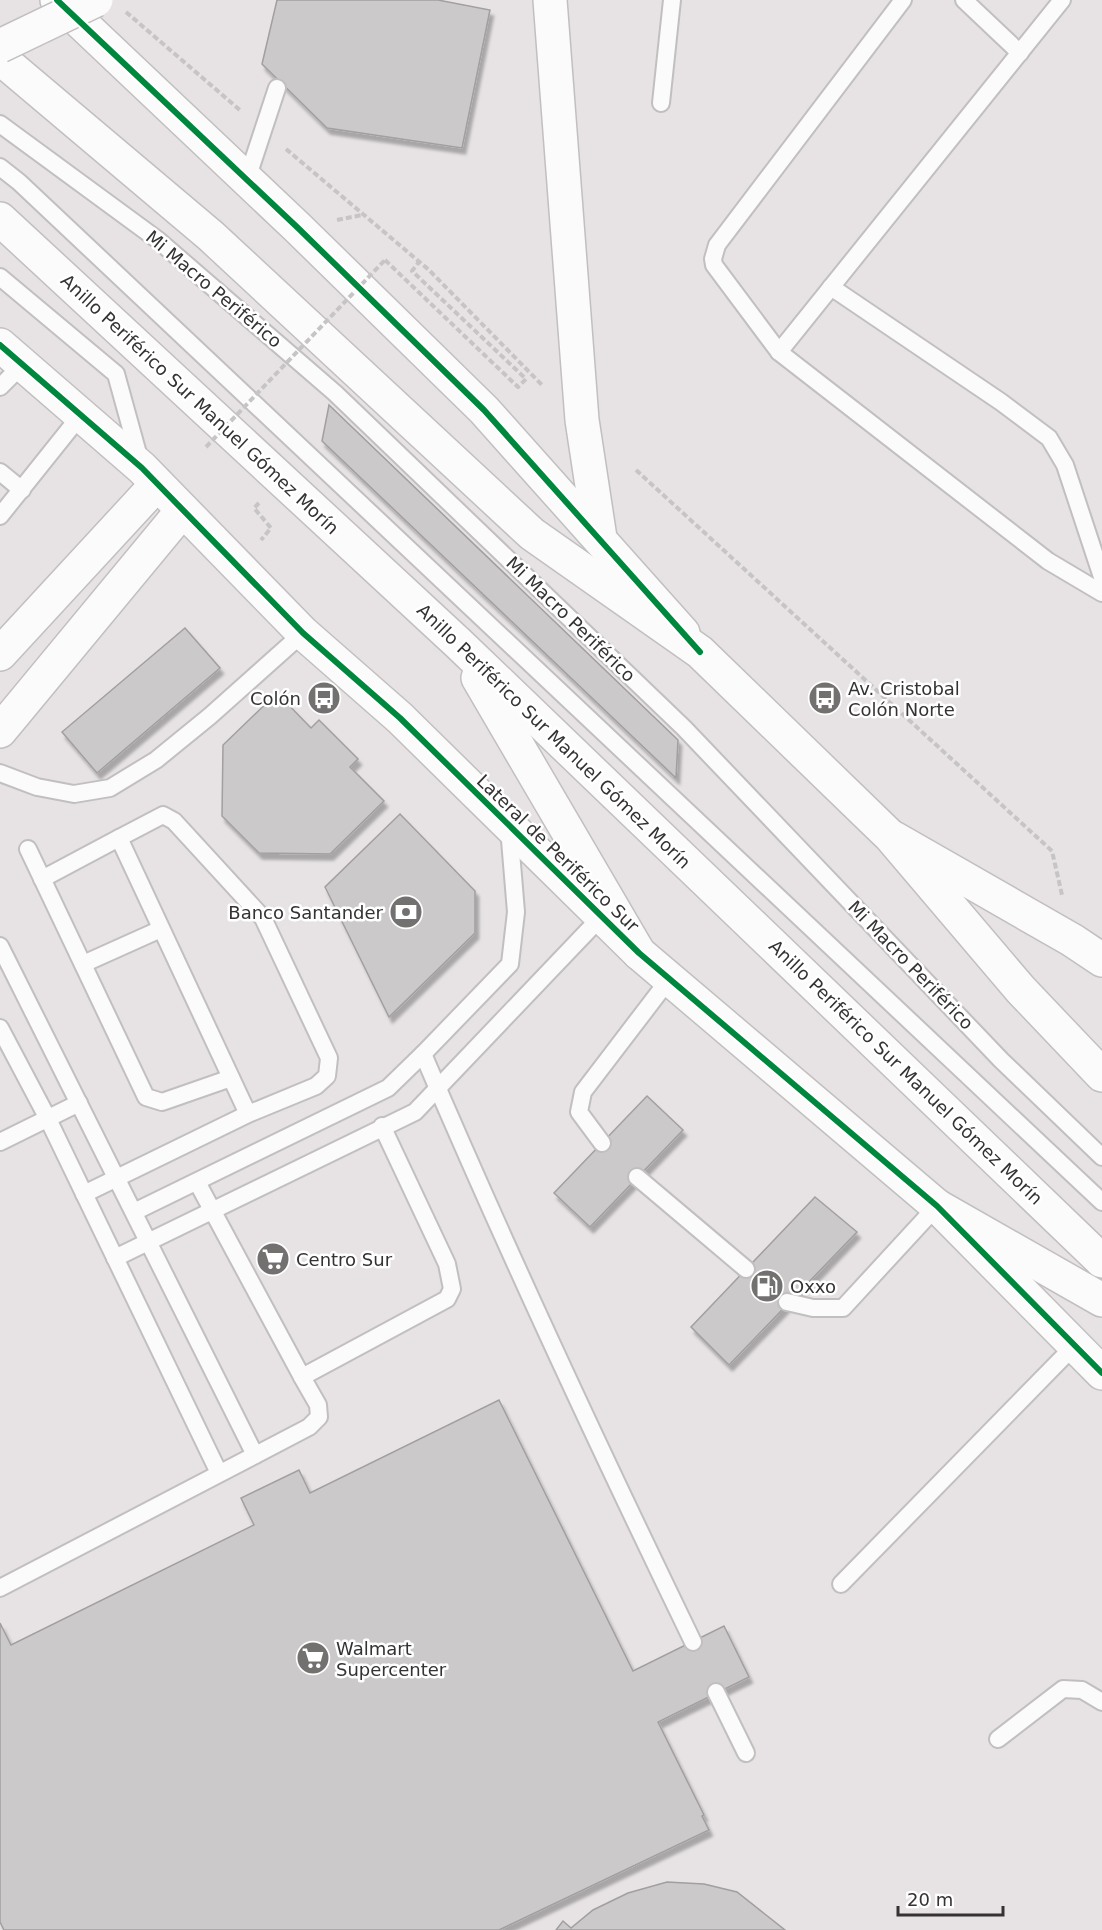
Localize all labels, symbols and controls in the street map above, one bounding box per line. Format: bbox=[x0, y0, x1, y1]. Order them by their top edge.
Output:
street label: Mi Macro Periférico bbox=[142, 226, 286, 352]
street label: Anillo Periférico Sur Manuel Gómez Morín bbox=[57, 270, 343, 538]
street label: Mi Macro Periférico bbox=[502, 552, 640, 686]
street label: Anillo Periférico Sur Manuel Gómez Morín bbox=[413, 599, 695, 873]
place label: Av. Cristobal Colón Norte bbox=[848, 678, 960, 720]
bus stop icon: Colón bbox=[306, 680, 342, 716]
bus stop icon: Av. Cristobal Colón Norte bbox=[807, 680, 843, 716]
place label: Colón bbox=[250, 688, 301, 709]
street label: Lateral de Periférico Sur bbox=[473, 770, 644, 936]
bank icon: Banco Santander bbox=[388, 894, 424, 930]
street label: Mi Macro Periférico bbox=[844, 896, 978, 1034]
place label: Banco Santander bbox=[228, 902, 384, 923]
street label: Anillo Periférico Sur Manuel Gómez Morín bbox=[765, 935, 1047, 1209]
supermarket icon: Centro Sur bbox=[255, 1241, 291, 1277]
place label: Centro Sur bbox=[296, 1249, 393, 1270]
fuel station icon: Oxxo bbox=[749, 1268, 785, 1304]
place label: Oxxo bbox=[790, 1276, 836, 1297]
place label: Walmart Supercenter bbox=[336, 1638, 447, 1680]
supermarket icon: Walmart Supercenter bbox=[295, 1640, 331, 1676]
scale bar bbox=[898, 1879, 1003, 1917]
text: 20 m bbox=[907, 1889, 953, 1910]

